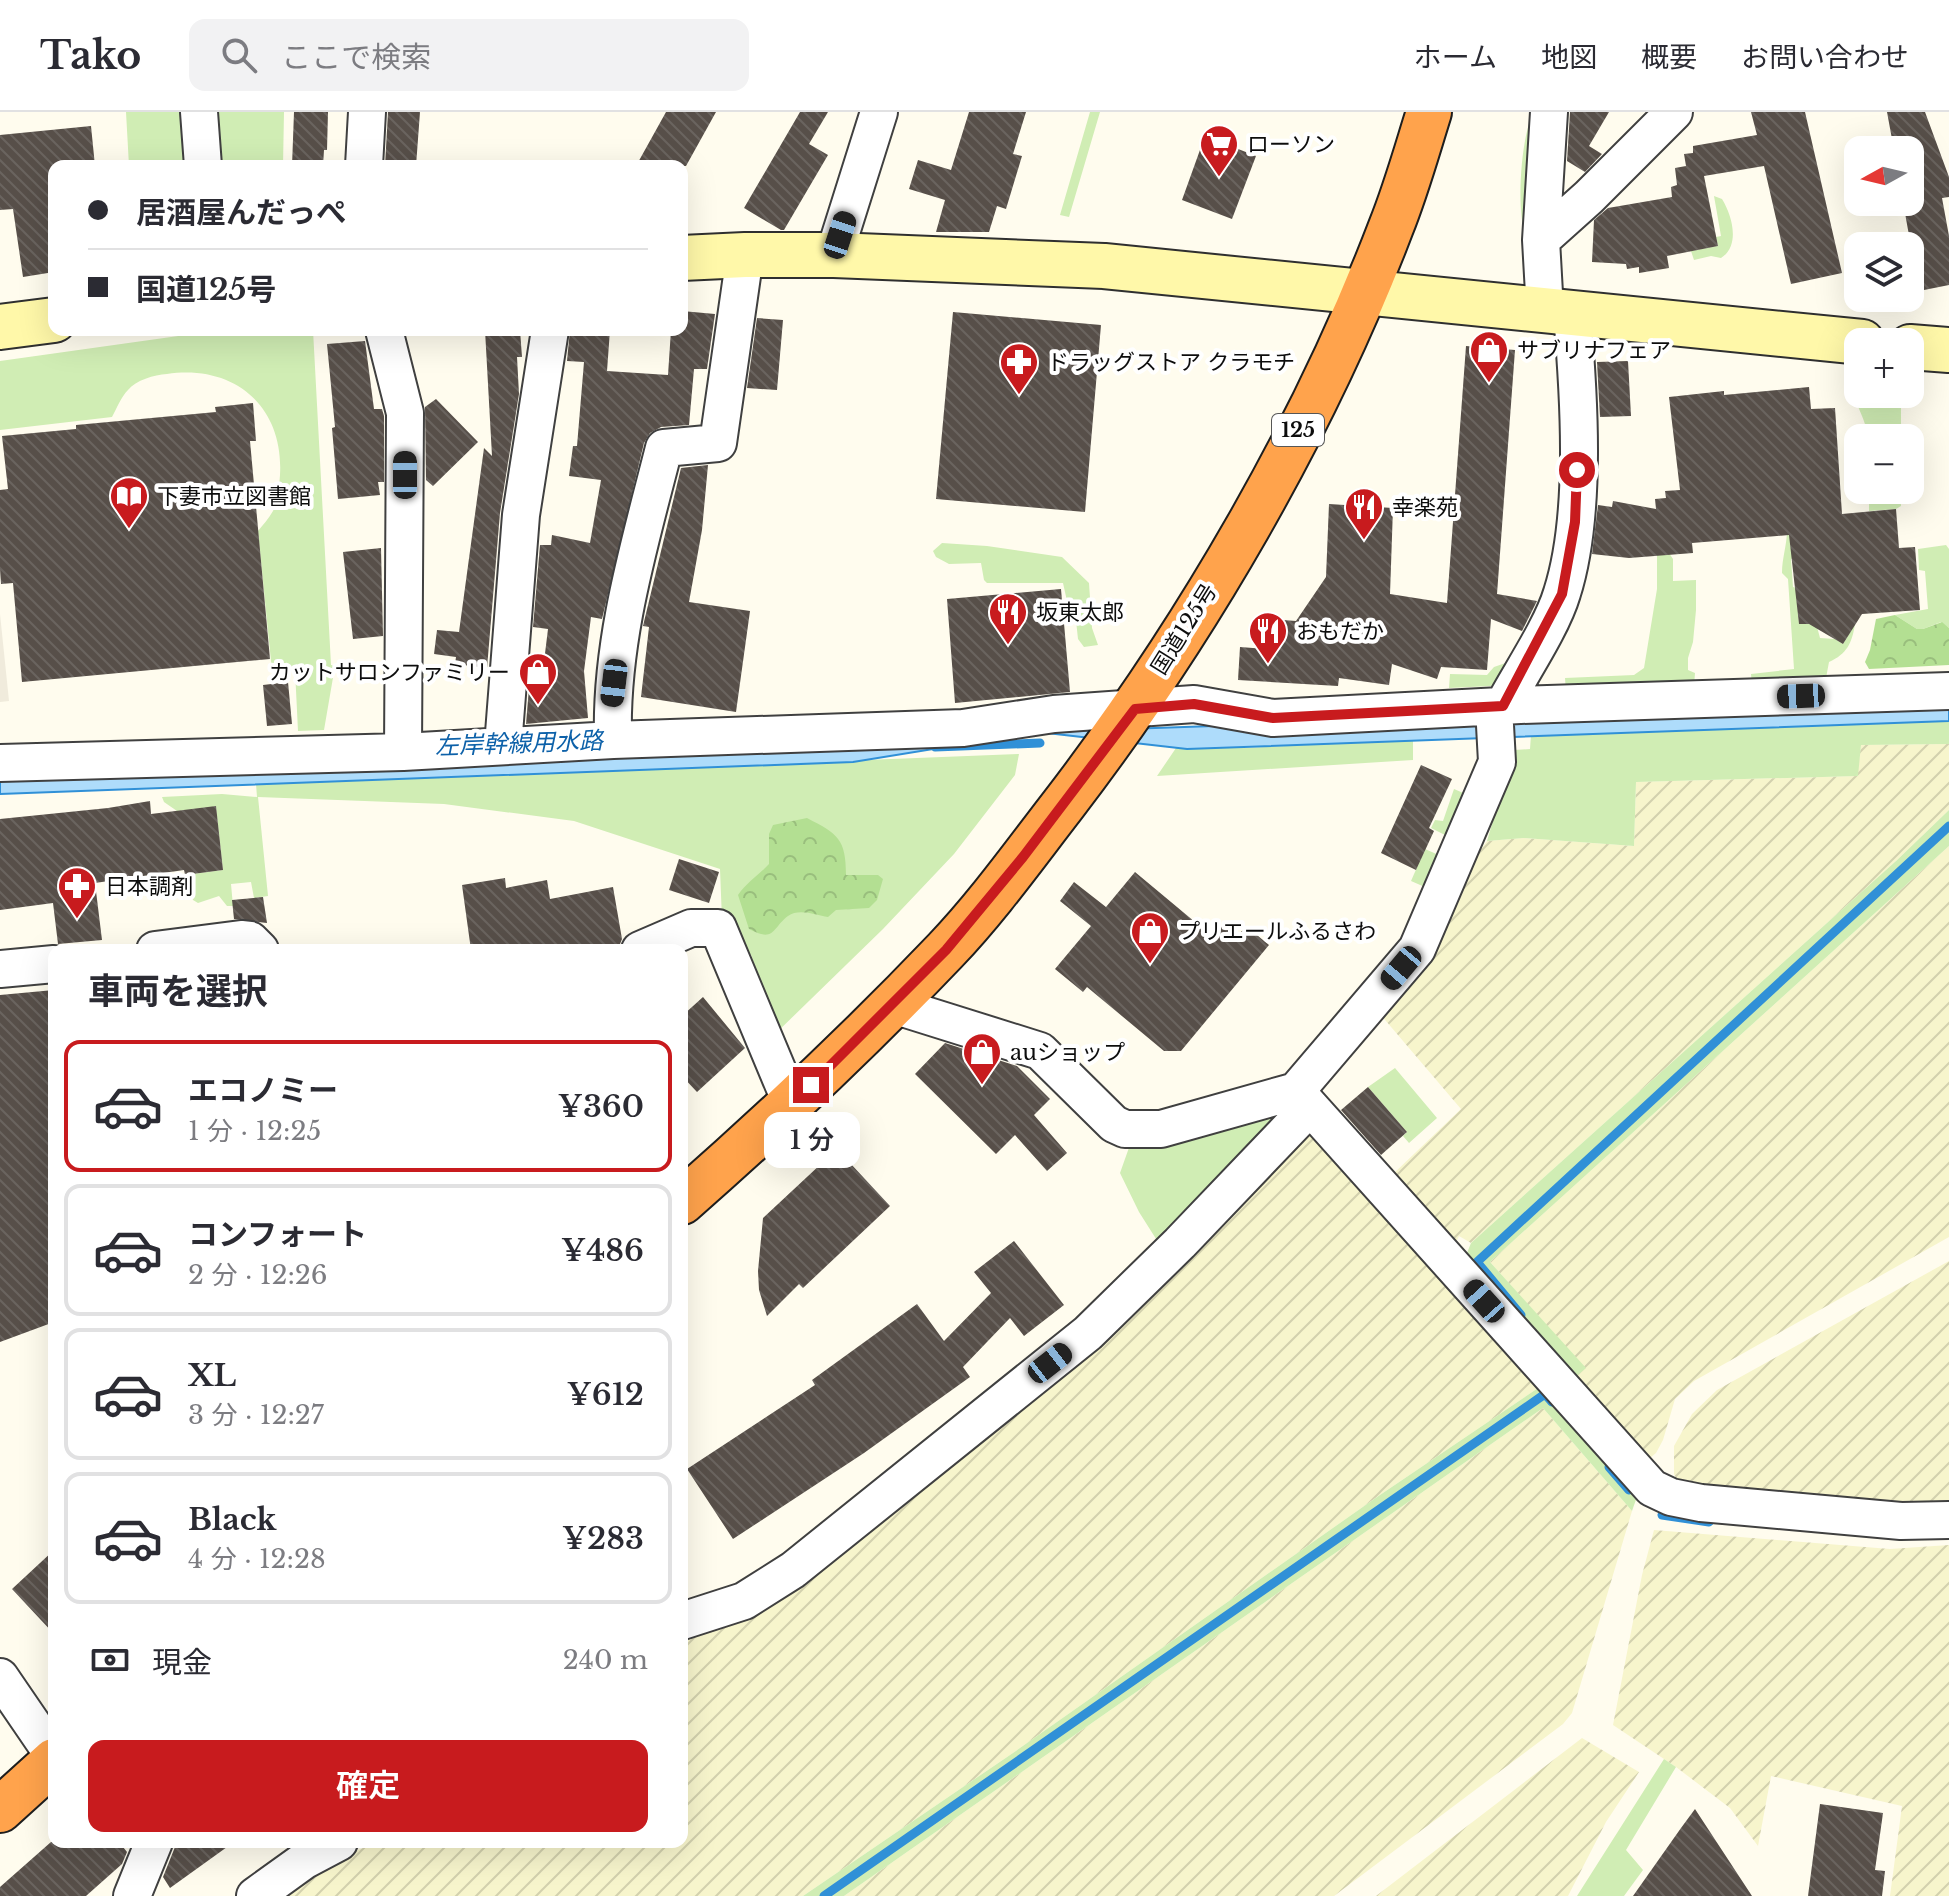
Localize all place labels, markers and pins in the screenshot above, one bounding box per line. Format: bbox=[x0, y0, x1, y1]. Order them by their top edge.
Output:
supermarket icon: ローソン bbox=[1198, 123, 1240, 178]
place label: ローソン bbox=[1247, 131, 1335, 158]
shop icon: サブリナフェア bbox=[1468, 329, 1510, 384]
place label: サブリナフェア bbox=[1517, 337, 1671, 364]
pharmacy icon: ドラッグストア クラモチ bbox=[998, 341, 1040, 396]
place label: ドラッグストア クラモチ bbox=[1047, 349, 1295, 376]
library icon: 下妻市立図書館 bbox=[108, 475, 150, 530]
place label: 下妻市立図書館 bbox=[157, 483, 311, 510]
restaurant icon: 幸楽苑 bbox=[1343, 486, 1385, 541]
place label: 幸楽苑 bbox=[1392, 494, 1458, 521]
restaurant icon: 坂東太郎 bbox=[987, 591, 1029, 646]
place label: 坂東太郎 bbox=[1036, 599, 1124, 626]
restaurant icon: おもだか bbox=[1247, 610, 1289, 665]
place label: おもだか bbox=[1296, 618, 1384, 645]
shop icon: カットサロンファミリー bbox=[517, 651, 559, 706]
place label: カットサロンファミリー bbox=[269, 659, 510, 686]
pharmacy icon: 日本調剤 bbox=[56, 865, 98, 920]
place label: 日本調剤 bbox=[105, 873, 193, 900]
shop icon: プリエールふるさわ bbox=[1129, 910, 1171, 965]
place label: プリエールふるさわ bbox=[1178, 918, 1376, 945]
shop icon: auショップ bbox=[961, 1031, 1003, 1086]
place label: auショップ bbox=[1010, 1039, 1125, 1066]

